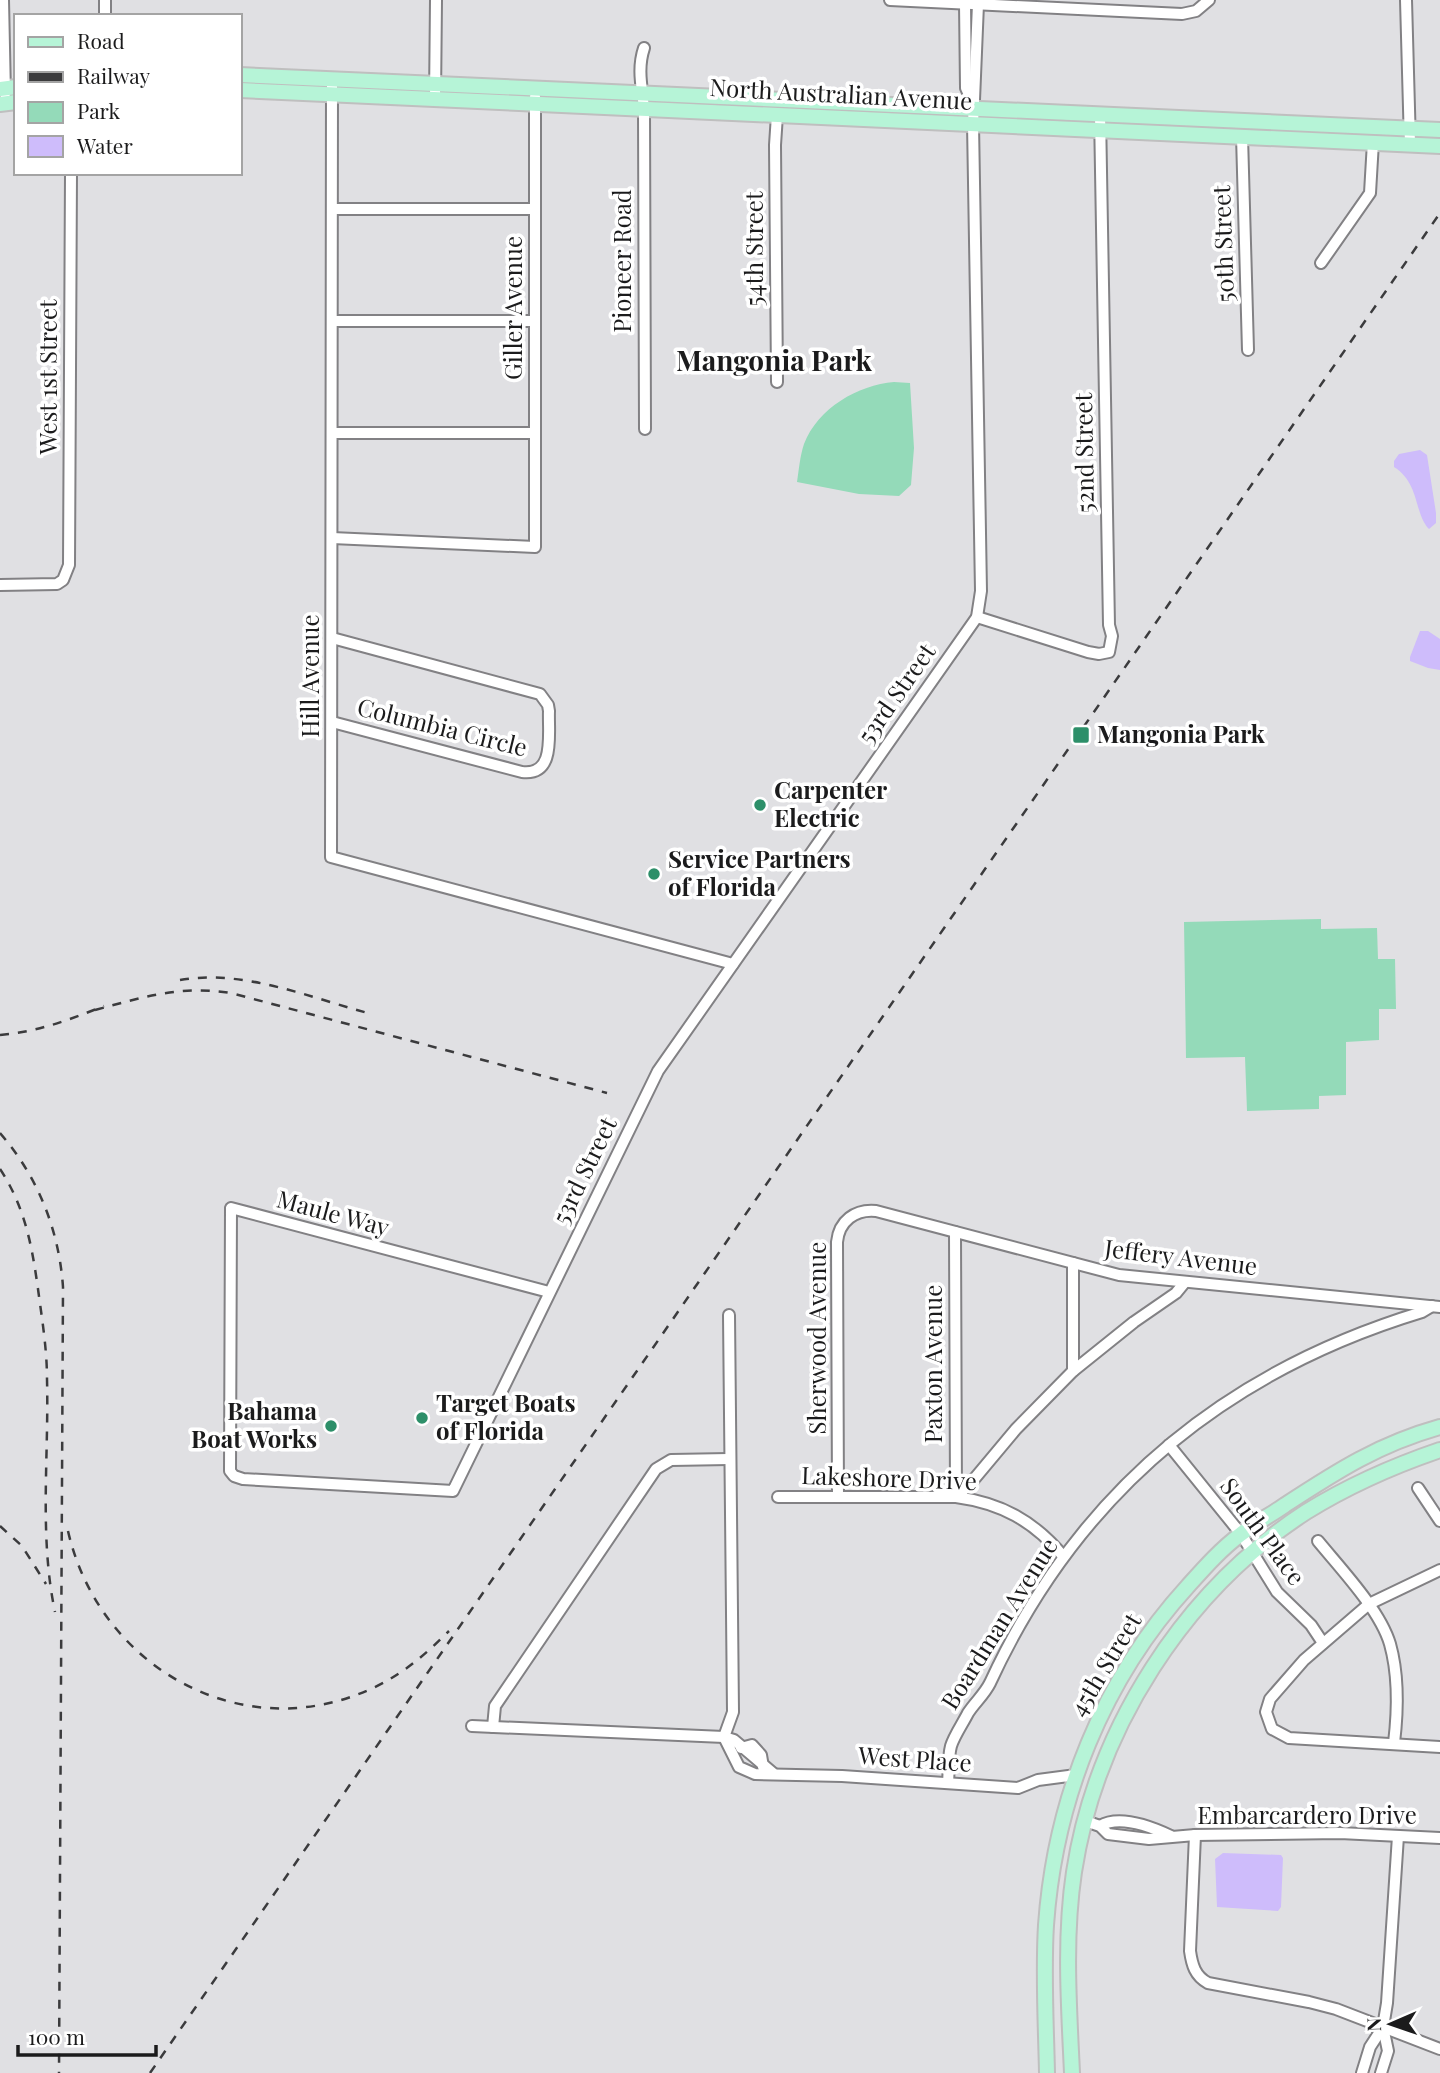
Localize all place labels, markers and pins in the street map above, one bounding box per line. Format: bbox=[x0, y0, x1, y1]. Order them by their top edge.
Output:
place label: Mangonia Park bbox=[1097, 717, 1266, 749]
marker: Mangonia Park bbox=[1071, 725, 1091, 745]
place label: Carpenter Electric bbox=[774, 773, 888, 833]
marker: Carpenter Electric bbox=[752, 797, 768, 813]
place label: Service Partners of Florida bbox=[668, 842, 851, 902]
marker: Service Partners of Florida bbox=[646, 866, 662, 882]
place label: Target Boats of Florida bbox=[436, 1386, 576, 1446]
place label: Bahama Boat Works bbox=[191, 1394, 318, 1454]
marker: Target Boats of Florida bbox=[414, 1410, 430, 1426]
marker: Bahama Boat Works bbox=[323, 1418, 339, 1434]

